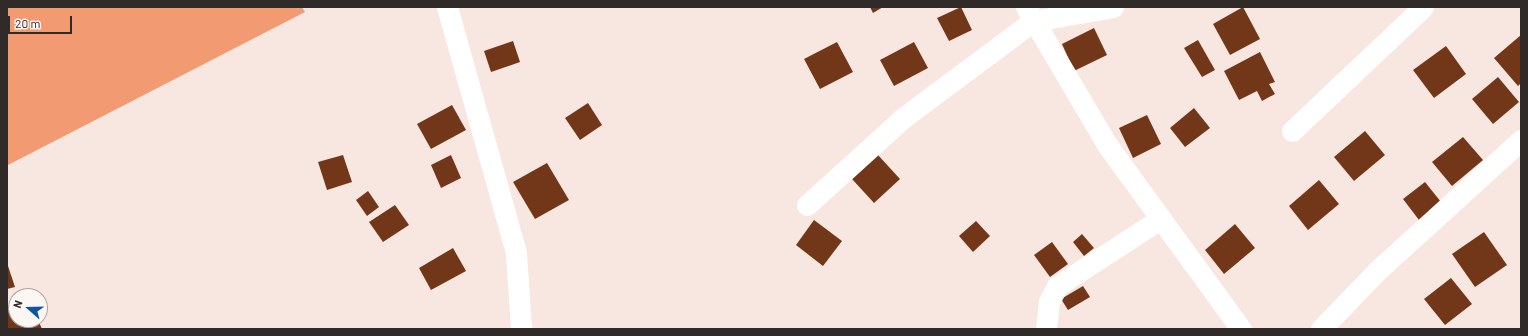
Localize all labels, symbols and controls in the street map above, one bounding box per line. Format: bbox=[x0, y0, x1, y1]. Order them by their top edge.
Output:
scale bar bbox=[10, 8, 74, 34]
text: 20 m bbox=[15, 16, 41, 30]
north arrow bbox=[8, 288, 48, 328]
text: N bbox=[10, 298, 25, 310]

